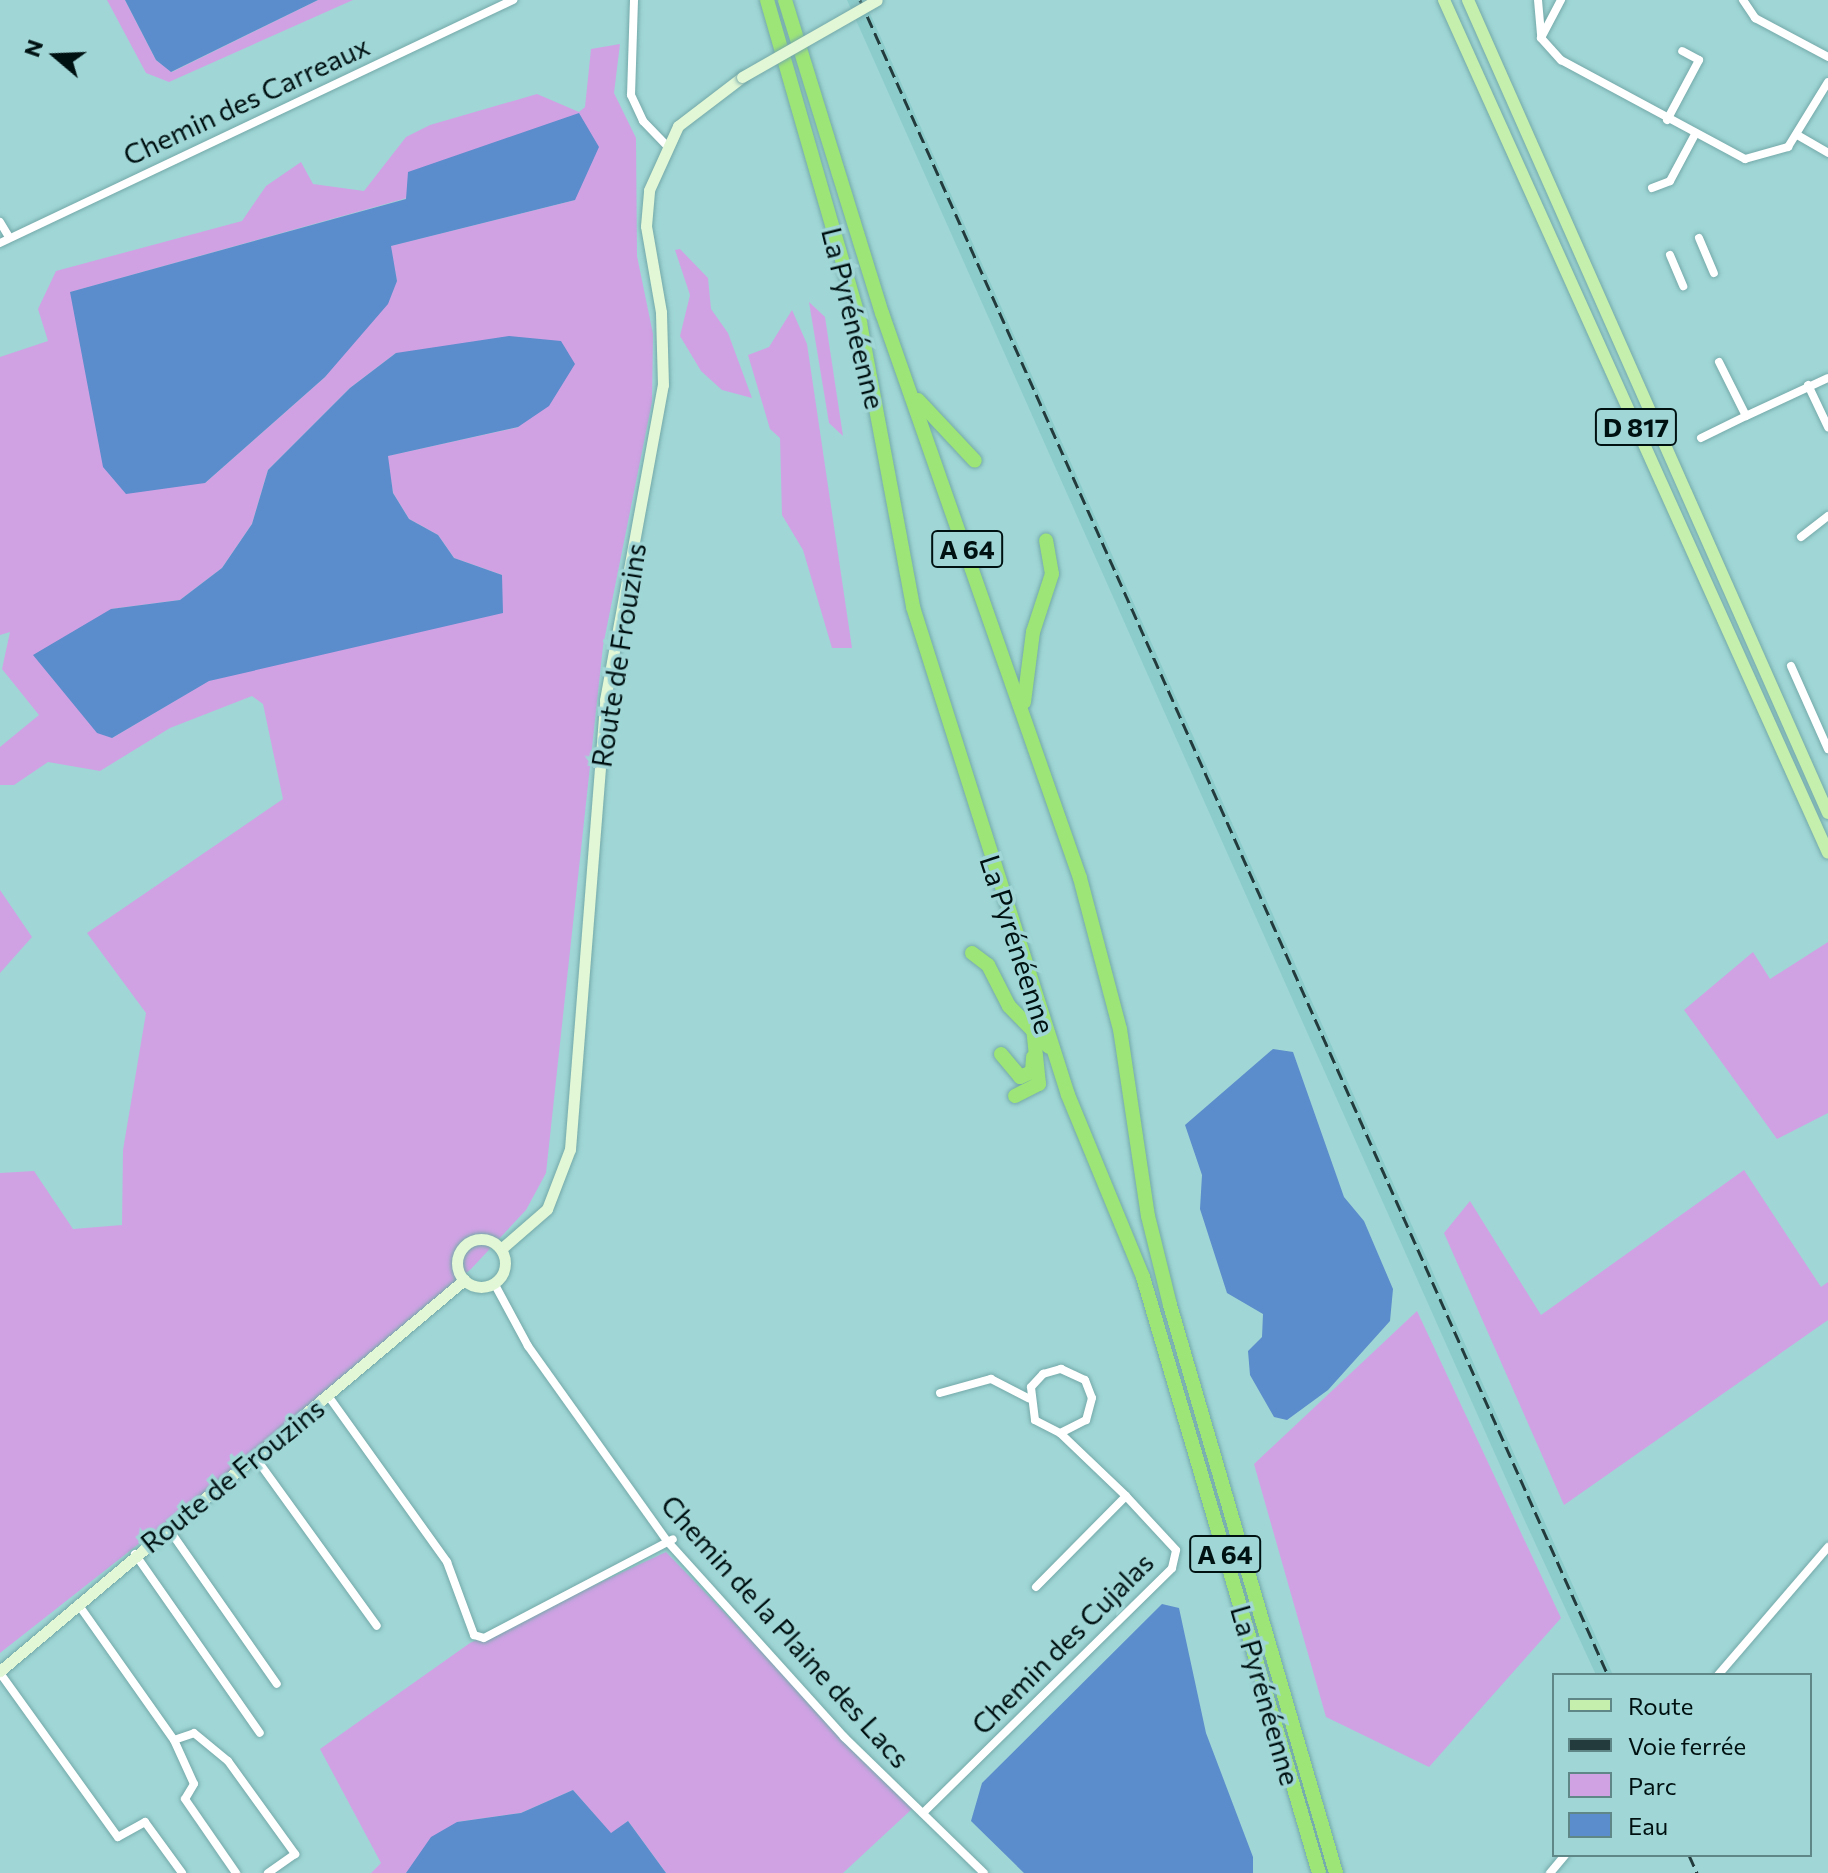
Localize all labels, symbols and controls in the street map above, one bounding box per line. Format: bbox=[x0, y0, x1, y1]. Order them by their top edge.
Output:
north arrow bbox=[16, 16, 96, 96]
street label: Chemin des Carreaux bbox=[118, 28, 374, 172]
text: N bbox=[17, 36, 48, 60]
street label: La Pyrénéenne bbox=[815, 224, 893, 412]
road number: D 817 bbox=[1594, 405, 1678, 449]
road number: A 64 bbox=[931, 527, 1003, 571]
street label: Route de Frouzins bbox=[584, 540, 652, 770]
street label: La Pyrénéenne bbox=[973, 850, 1063, 1038]
street label: Route de Frouzins bbox=[133, 1391, 331, 1559]
street label: Chemin de la Plaine des Lacs bbox=[655, 1488, 917, 1774]
road number: A 64 bbox=[1189, 1532, 1261, 1576]
street label: Chemin des Cujalas bbox=[964, 1545, 1160, 1741]
street label: La Pyrénéenne bbox=[1224, 1601, 1308, 1789]
legend bbox=[1552, 1673, 1812, 1857]
text: Route bbox=[1628, 1691, 1693, 1720]
text: Voie ferrée bbox=[1628, 1731, 1746, 1760]
text: Parc bbox=[1628, 1771, 1677, 1800]
text: Eau bbox=[1628, 1811, 1668, 1840]

